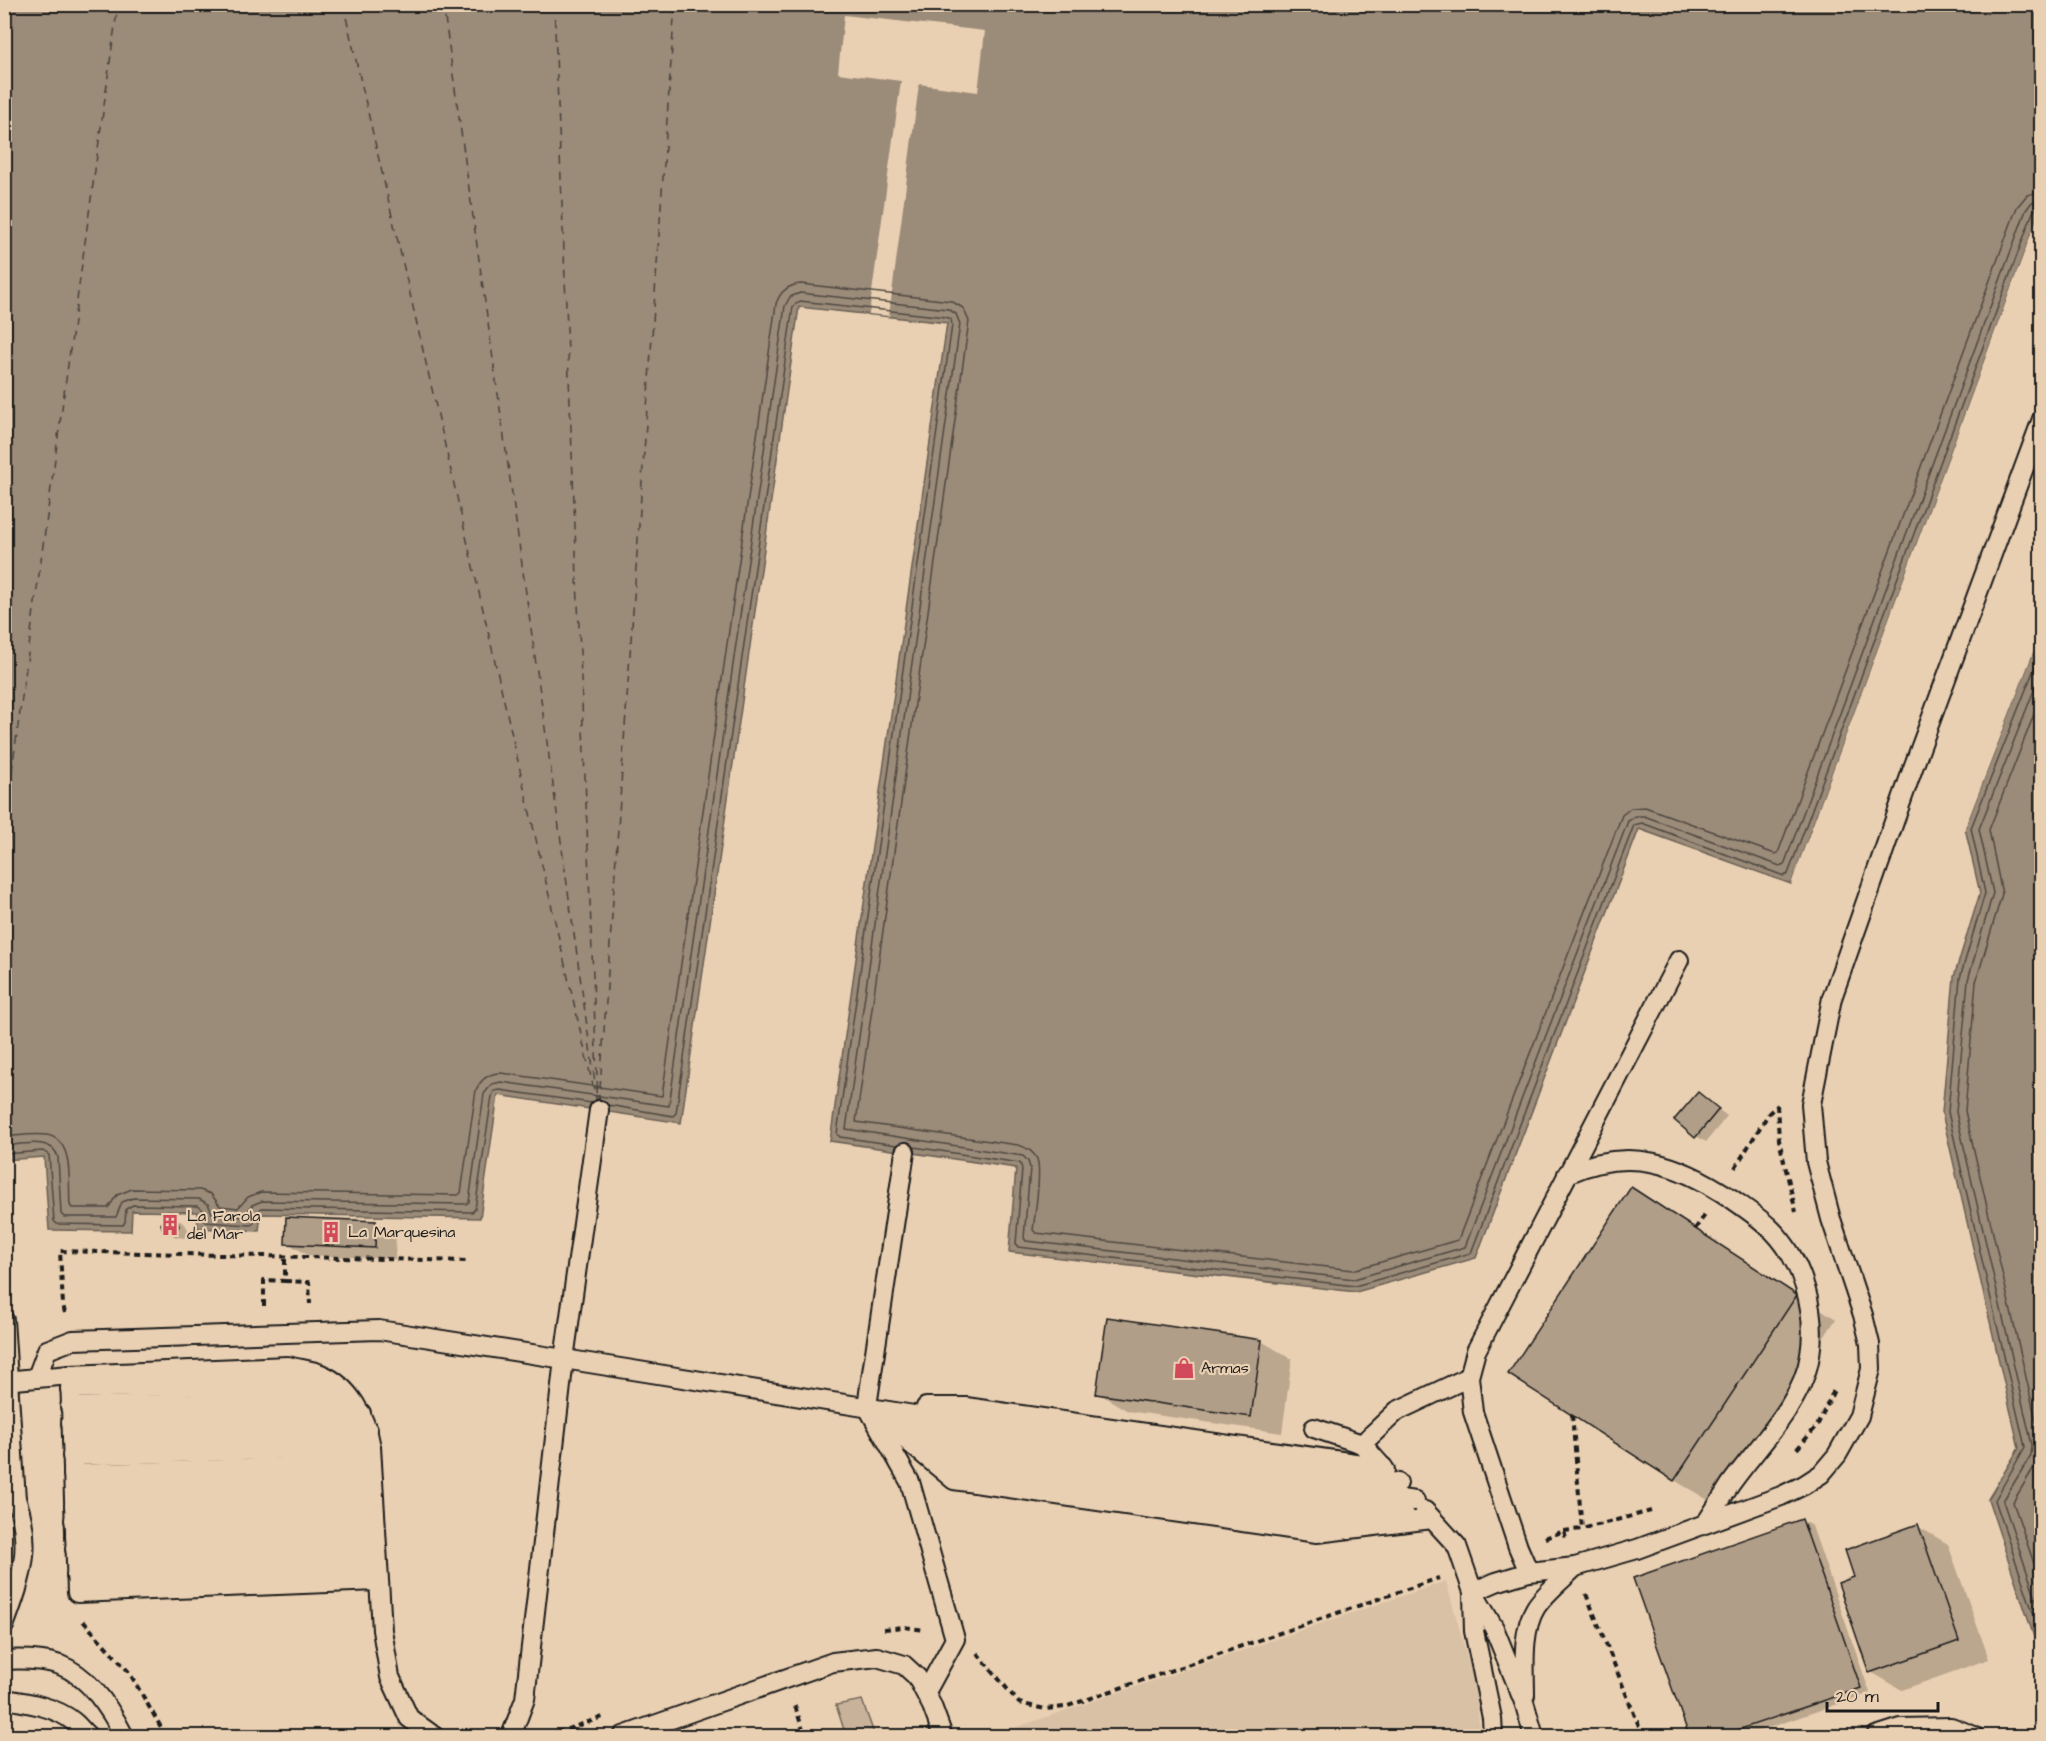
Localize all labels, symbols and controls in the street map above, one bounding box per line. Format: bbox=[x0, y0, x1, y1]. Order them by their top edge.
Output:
place label: La Farola del Mar bbox=[187, 1205, 260, 1245]
building icon: La Farola del Mar bbox=[158, 1213, 182, 1237]
building icon: La Marquesina bbox=[319, 1220, 343, 1244]
place label: La Marquesina bbox=[348, 1221, 455, 1243]
shop icon: Armas bbox=[1172, 1356, 1196, 1380]
place label: Armas bbox=[1201, 1357, 1249, 1379]
scale bar bbox=[1827, 1675, 1938, 1713]
text: 20 m bbox=[1836, 1684, 1879, 1709]

